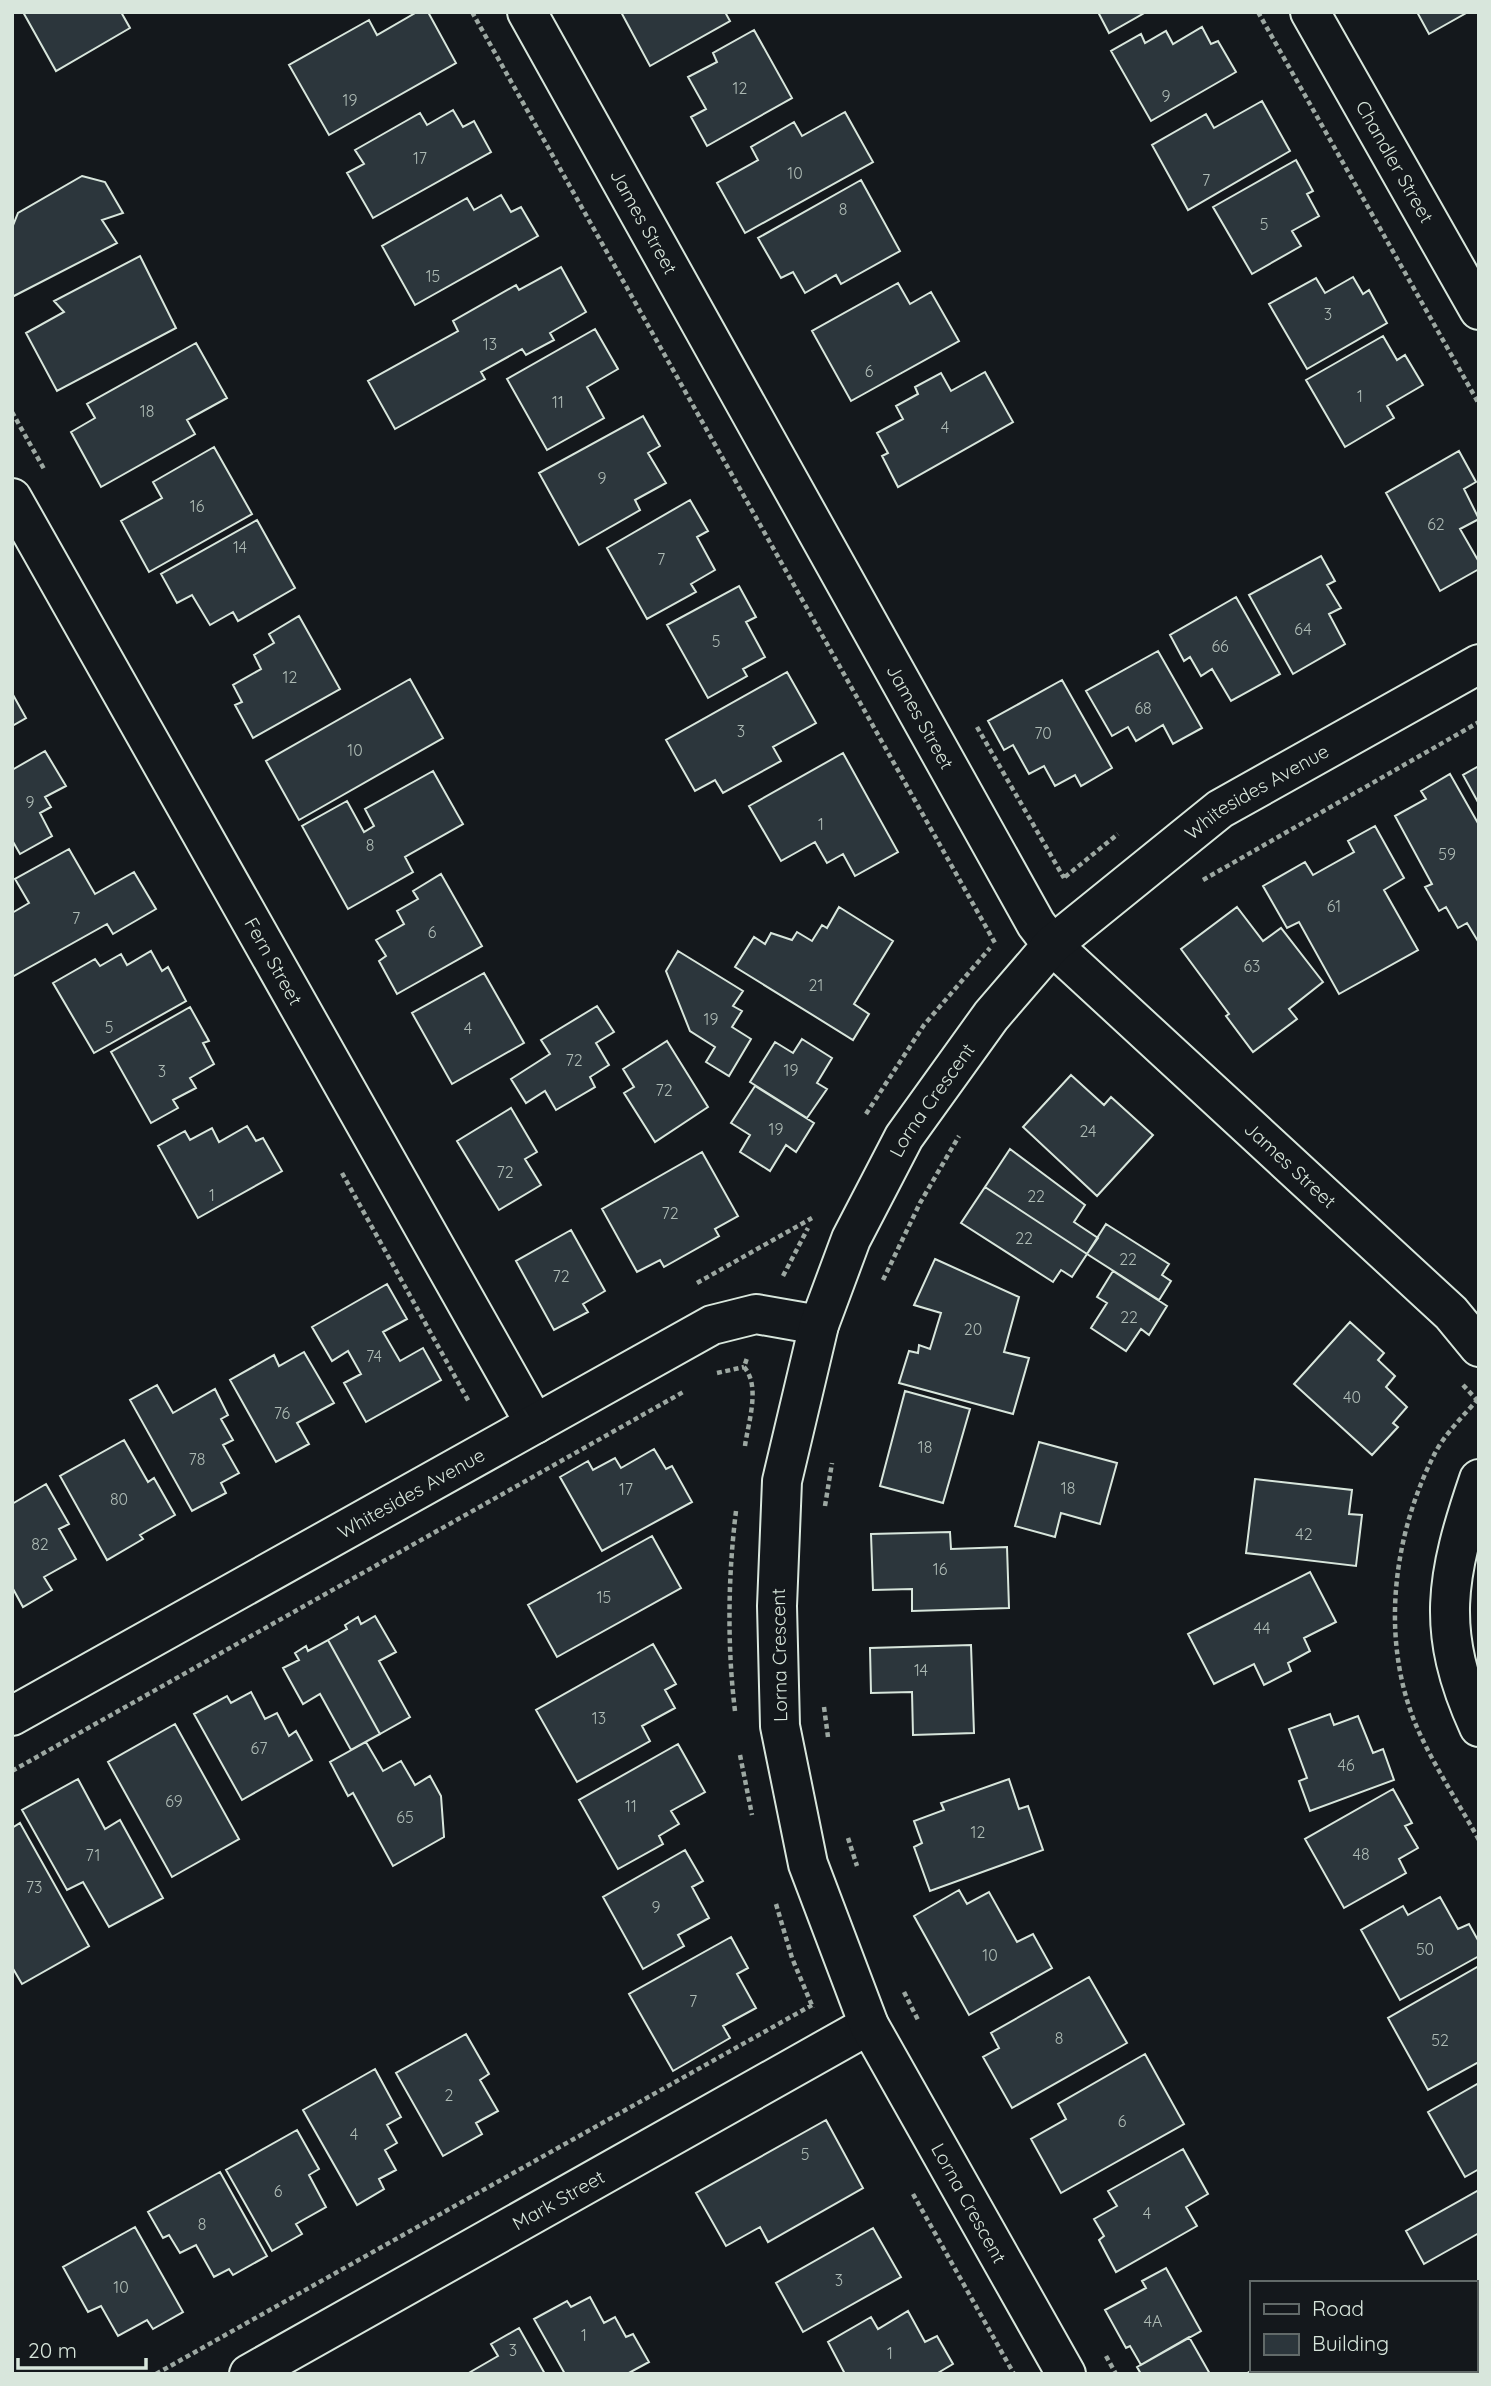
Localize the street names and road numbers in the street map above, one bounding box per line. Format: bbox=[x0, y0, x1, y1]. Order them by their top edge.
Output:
street label: Chandler Street bbox=[1351, 96, 1439, 227]
street label: James Street bbox=[605, 165, 683, 278]
street label: James Street bbox=[881, 660, 959, 773]
street label: Whitesides Avenue bbox=[1180, 739, 1333, 845]
street label: Fern Street bbox=[239, 913, 308, 1009]
street label: Lorna Crescent bbox=[884, 1038, 980, 1161]
street label: James Street bbox=[1239, 1116, 1341, 1213]
street label: Whitesides Avenue bbox=[333, 1442, 489, 1544]
street label: Lorna Crescent bbox=[766, 1588, 792, 1722]
street label: Lorna Crescent bbox=[926, 2139, 1012, 2267]
street label: Mark Street bbox=[508, 2164, 609, 2235]

